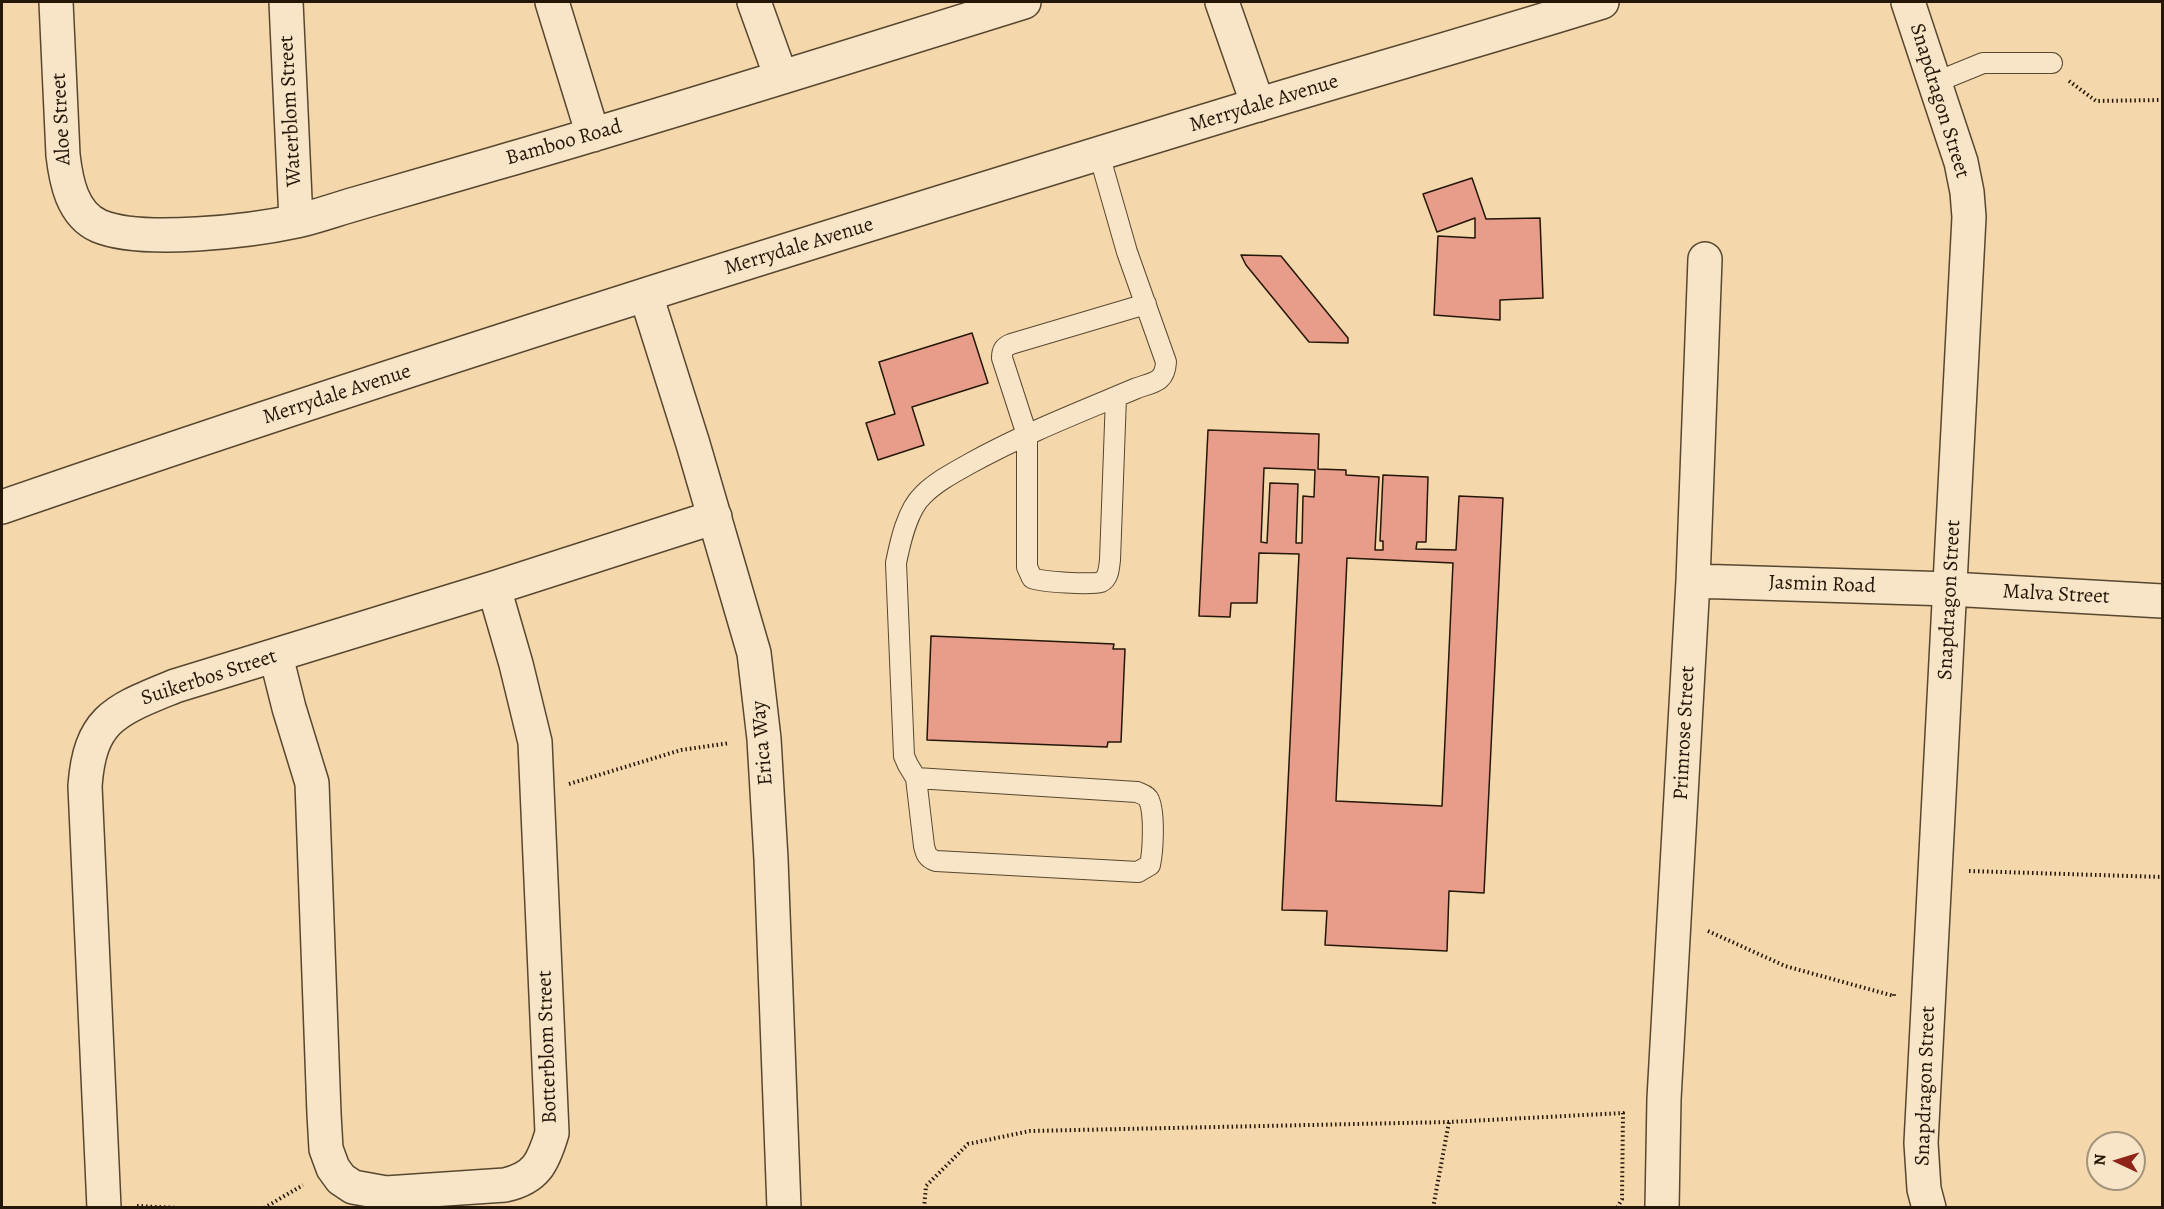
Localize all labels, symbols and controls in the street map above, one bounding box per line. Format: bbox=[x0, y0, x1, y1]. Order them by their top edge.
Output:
street label: Snapdragon Street bbox=[1903, 21, 1975, 181]
street label: Waterblom Street bbox=[274, 35, 308, 187]
street label: Merrydale Avenue bbox=[1186, 69, 1342, 139]
street label: Aloe Street bbox=[47, 72, 77, 166]
street label: Bamboo Road bbox=[503, 114, 625, 172]
street label: Merrydale Avenue bbox=[721, 212, 877, 282]
street label: Merrydale Avenue bbox=[260, 359, 414, 431]
street label: Snapdragon Street bbox=[1933, 519, 1967, 681]
street label: Jasmin Road bbox=[1768, 571, 1876, 599]
street label: Malva Street bbox=[2002, 580, 2110, 610]
street label: Suikerbos Street bbox=[138, 644, 280, 712]
street label: Primrose Street bbox=[1669, 665, 1701, 801]
street label: Erica Way bbox=[747, 700, 779, 786]
street label: Botterblom Street bbox=[533, 970, 563, 1124]
street label: Snapdragon Street bbox=[1911, 1005, 1941, 1167]
north arrow bbox=[2086, 1131, 2146, 1191]
text: N bbox=[2089, 1153, 2111, 1166]

